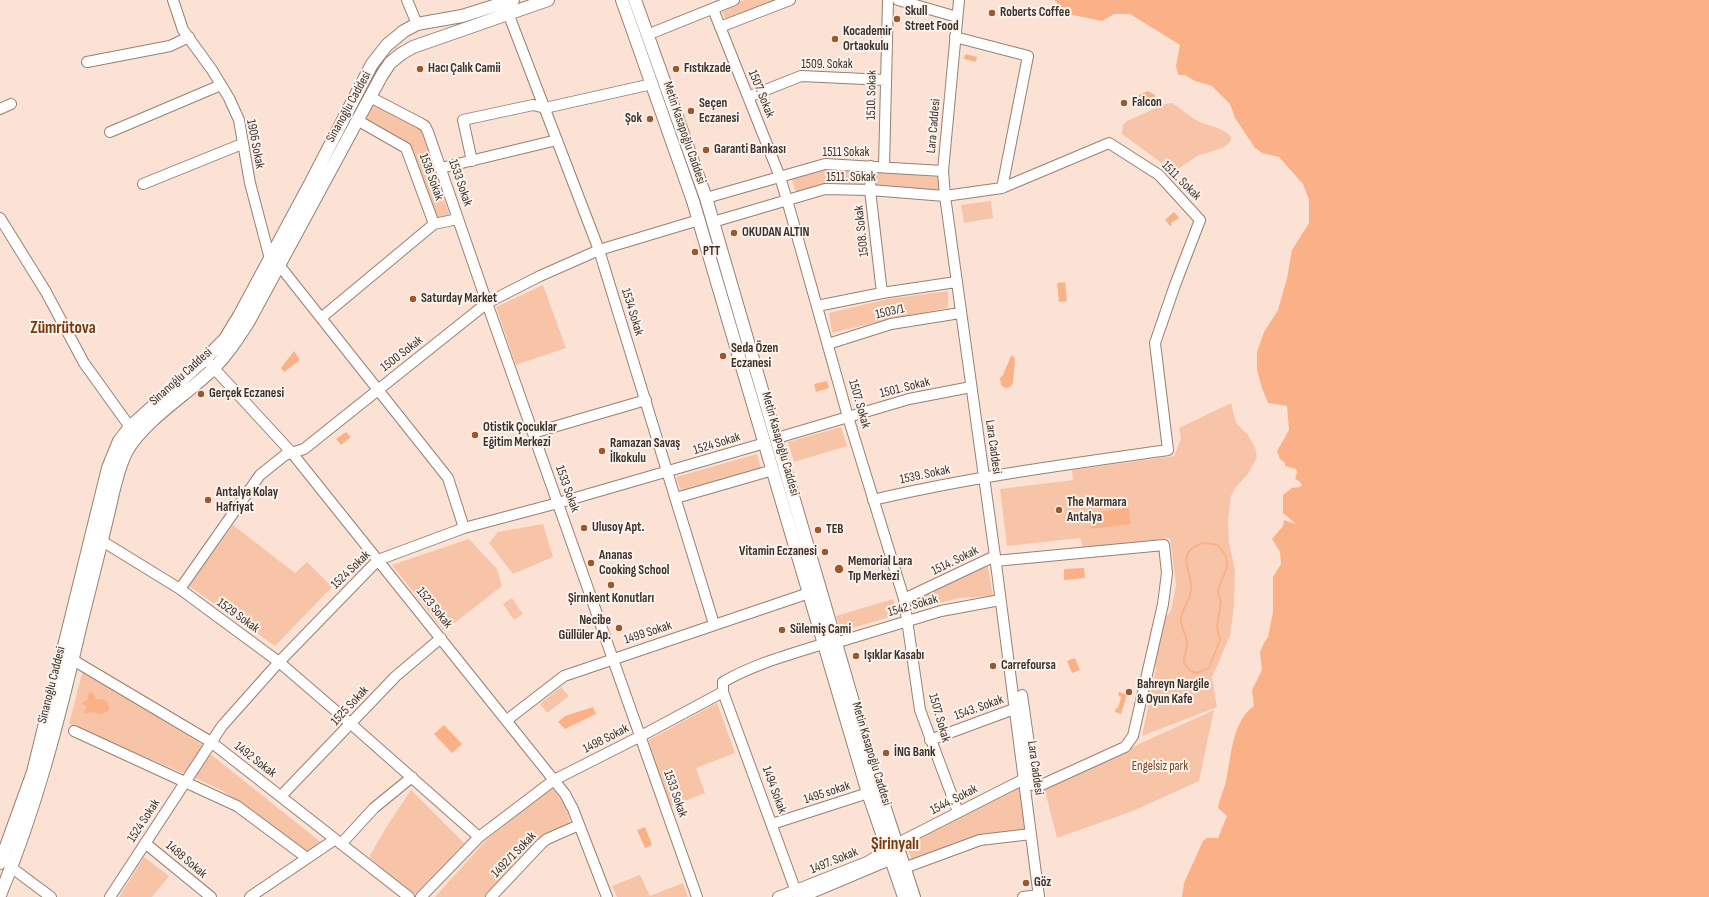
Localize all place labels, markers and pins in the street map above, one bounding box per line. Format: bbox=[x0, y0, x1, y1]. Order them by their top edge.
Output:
place label: Skull Street Food bbox=[905, 4, 959, 35]
place label: Roberts Coffee bbox=[1000, 5, 1070, 21]
marker: Roberts Coffee bbox=[987, 8, 997, 18]
marker: Skull Street Food bbox=[892, 14, 902, 24]
place label: Kocademir Ortaokulu bbox=[843, 24, 892, 55]
marker: Kocademir Ortaokulu bbox=[830, 34, 840, 44]
place label: Hacı Çalık Camii bbox=[428, 61, 501, 77]
place label: Fıstıkzade bbox=[684, 61, 731, 77]
marker: Hacı Çalık Camii bbox=[415, 64, 425, 74]
marker: Fıstıkzade bbox=[671, 64, 681, 74]
place label: Falcon bbox=[1132, 95, 1162, 111]
place label: Seçen Eczanesi bbox=[699, 96, 739, 127]
marker: Falcon bbox=[1119, 98, 1129, 108]
marker: Seçen Eczanesi bbox=[686, 106, 696, 116]
place label: Şok bbox=[625, 111, 642, 127]
marker: Şok bbox=[645, 114, 655, 124]
place label: Garanti Bankası bbox=[714, 142, 786, 158]
marker: Garanti Bankası bbox=[701, 145, 711, 155]
place label: OKUDAN ALTIN bbox=[742, 225, 809, 241]
marker: OKUDAN ALTIN bbox=[729, 228, 739, 238]
place label: PTT bbox=[703, 244, 720, 260]
marker: PTT bbox=[690, 247, 700, 257]
place label: Saturday Market bbox=[421, 291, 497, 307]
marker: Saturday Market bbox=[408, 294, 418, 304]
place label: Seda Özen Eczanesi bbox=[731, 341, 778, 372]
marker: Seda Özen Eczanesi bbox=[718, 351, 728, 361]
place label: Gerçek Eczanesi bbox=[209, 386, 284, 402]
marker: Gerçek Eczanesi bbox=[196, 389, 206, 399]
place label: Otistik Çocuklar Eğitim Merkezi bbox=[483, 420, 557, 451]
marker: Otistik Çocuklar Eğitim Merkezi bbox=[470, 430, 480, 440]
place label: Ramazan Savaş İlkokulu bbox=[610, 436, 680, 467]
marker: Ramazan Savaş İlkokulu bbox=[597, 446, 607, 456]
place label: Antalya Kolay Hafriyat bbox=[216, 485, 278, 516]
marker: Antalya Kolay Hafriyat bbox=[203, 495, 213, 505]
place label: The Marmara Antalya bbox=[1067, 495, 1127, 526]
marker: The Marmara Antalya bbox=[1054, 505, 1064, 515]
place label: Ulusoy Apt. bbox=[592, 520, 644, 536]
place label: TEB bbox=[826, 522, 843, 538]
marker: Ulusoy Apt. bbox=[579, 523, 589, 533]
marker: TEB bbox=[813, 525, 823, 535]
place label: Vitamin Eczanesi bbox=[739, 544, 817, 560]
marker: Vitamin Eczanesi bbox=[820, 547, 830, 557]
place label: Ananas Cooking School bbox=[599, 548, 669, 579]
place label: Memorial Lara Tıp Merkezi bbox=[848, 554, 912, 585]
marker: Ananas Cooking School bbox=[586, 558, 596, 568]
marker: Memorial Lara Tıp Merkezi bbox=[833, 563, 845, 575]
marker: Şirınkent Konutları bbox=[606, 580, 616, 590]
place label: Şirınkent Konutları bbox=[568, 591, 654, 607]
place label: Necibe Güllüler Ap. bbox=[558, 613, 611, 644]
place label: Sülemiş Cami bbox=[790, 622, 851, 638]
marker: Necibe Güllüler Ap. bbox=[614, 623, 624, 633]
marker: Sülemiş Cami bbox=[777, 625, 787, 635]
place label: Işıklar Kasabı bbox=[864, 648, 924, 664]
marker: Işıklar Kasabı bbox=[851, 651, 861, 661]
place label: Carrefoursa bbox=[1001, 658, 1056, 674]
marker: Carrefoursa bbox=[988, 661, 998, 671]
place label: Bahreyn Nargile & Oyun Kafe bbox=[1137, 677, 1209, 708]
marker: Bahreyn Nargile & Oyun Kafe bbox=[1124, 687, 1134, 697]
place label: İNG Bank bbox=[894, 745, 936, 761]
marker: İNG Bank bbox=[881, 748, 891, 758]
place label: Göz bbox=[1034, 875, 1051, 891]
marker: Göz bbox=[1021, 878, 1031, 888]

